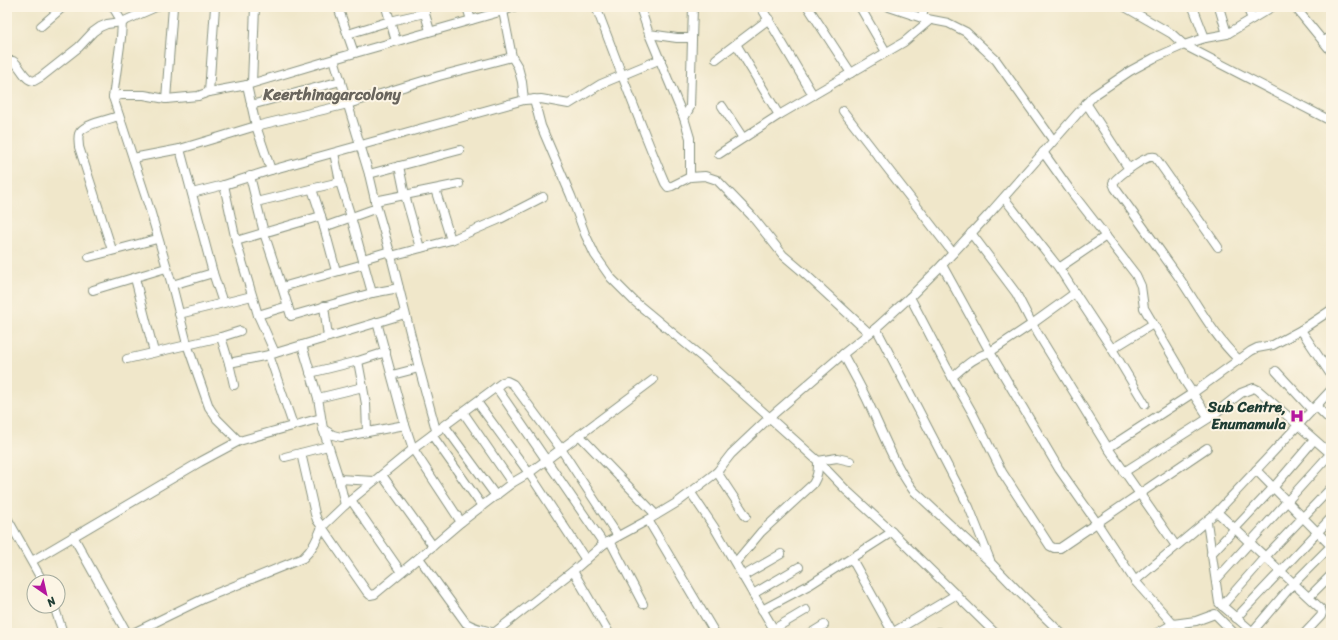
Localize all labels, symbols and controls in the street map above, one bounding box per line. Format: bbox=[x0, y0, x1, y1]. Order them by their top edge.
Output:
district label: Keerthinagarcolony bbox=[262, 80, 401, 109]
place label: Sub Centre, Enumamula bbox=[1207, 394, 1286, 437]
hospital icon: Sub Centre, Enumamula bbox=[1289, 408, 1305, 424]
north arrow bbox=[26, 574, 66, 614]
text: N bbox=[43, 591, 61, 612]

